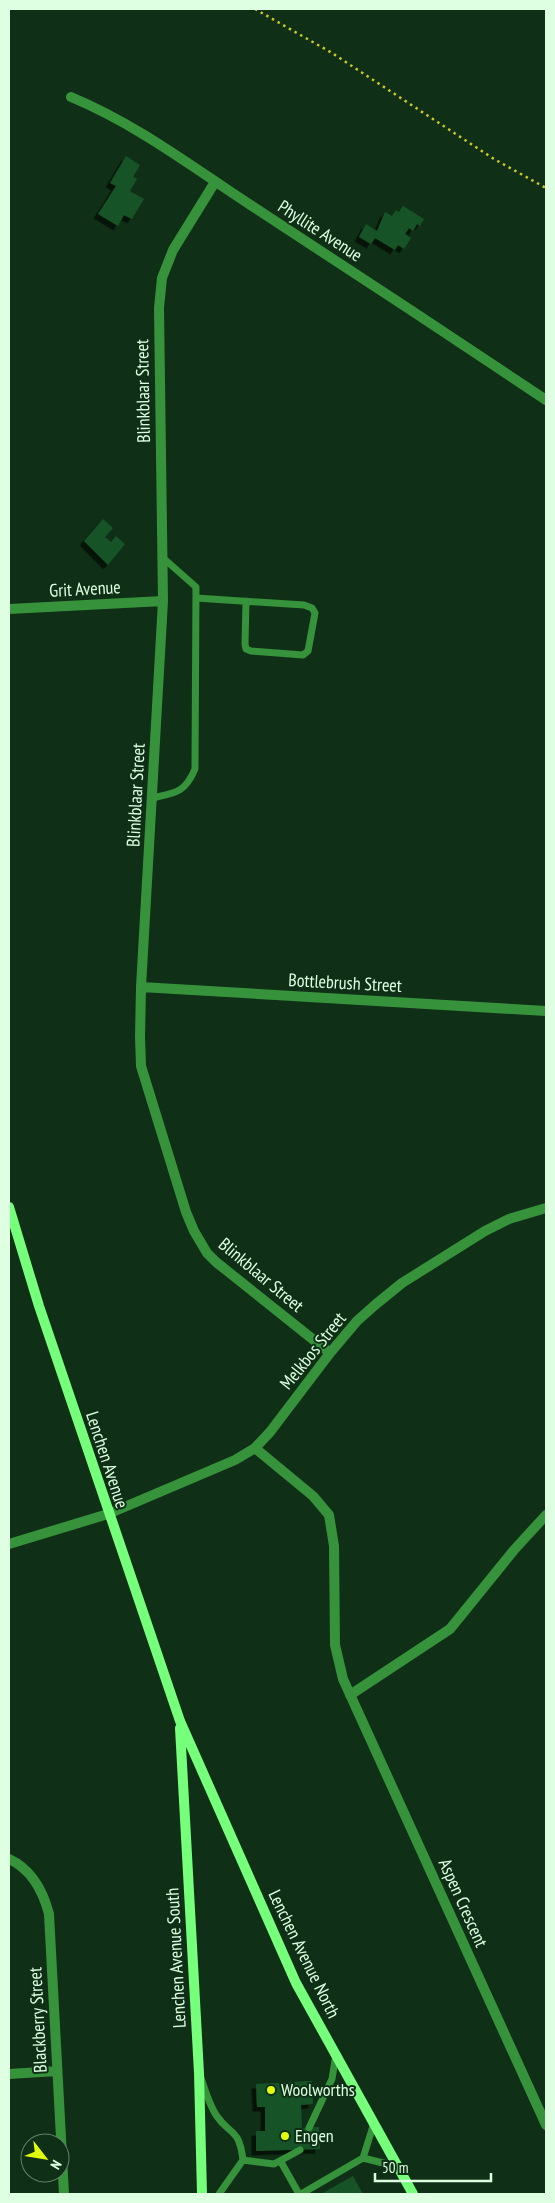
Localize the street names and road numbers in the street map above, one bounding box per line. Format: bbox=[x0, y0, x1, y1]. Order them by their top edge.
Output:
street label: Phyllite Avenue bbox=[274, 195, 367, 266]
street label: Blinkblaar Street bbox=[130, 339, 155, 443]
street label: Grit Avenue bbox=[49, 575, 121, 602]
street label: Blinkblaar Street bbox=[121, 742, 150, 847]
street label: Bottlebrush Street bbox=[288, 968, 402, 997]
street label: Blinkblaar Street bbox=[214, 1232, 309, 1317]
street label: Melkbos Street bbox=[274, 1307, 351, 1394]
street label: Lenchen Avenue bbox=[81, 1408, 134, 1511]
street label: Aspen Crescent bbox=[434, 1855, 493, 1951]
street label: Lenchen Avenue North bbox=[263, 1886, 345, 2022]
street label: Lenchen Avenue South bbox=[160, 1887, 191, 2029]
street label: Blackberry Street bbox=[23, 1967, 52, 2073]

